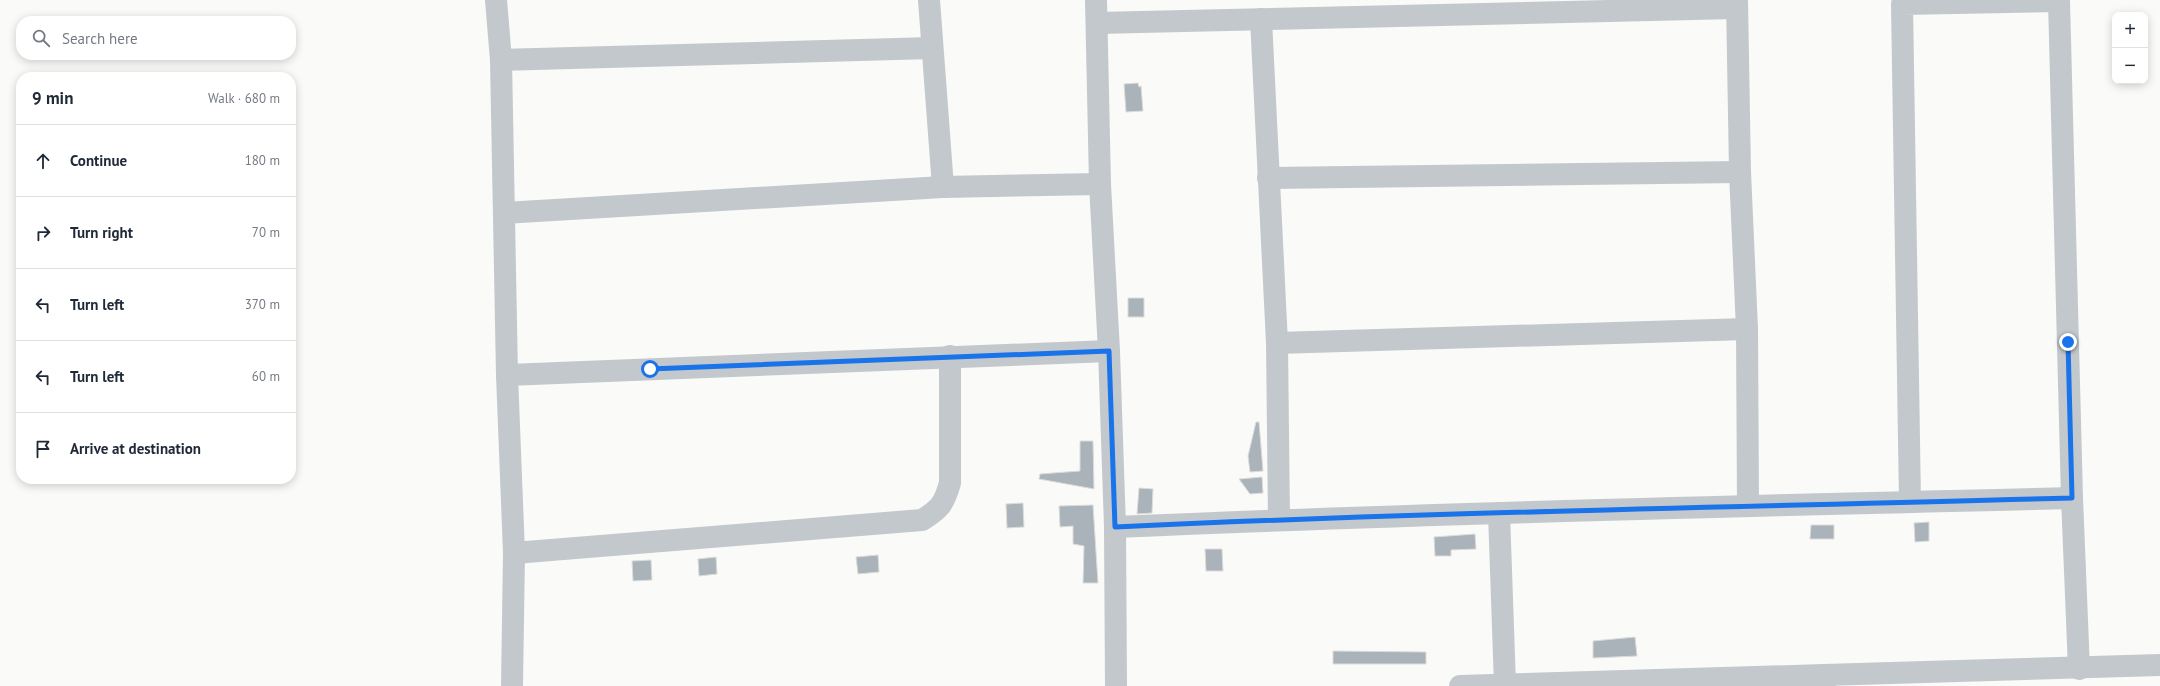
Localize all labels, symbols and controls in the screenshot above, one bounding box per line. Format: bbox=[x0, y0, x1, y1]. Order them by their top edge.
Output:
map controls bbox=[2112, 12, 2148, 84]
button: + bbox=[2112, 12, 2148, 48]
search box bbox=[16, 16, 296, 60]
icon: search bbox=[30, 27, 52, 49]
text: Search here bbox=[62, 29, 138, 48]
button: − bbox=[2112, 48, 2148, 84]
text: 9 min bbox=[32, 87, 73, 109]
text: Walk · 680 m bbox=[208, 90, 280, 107]
icon: ahead bbox=[32, 150, 54, 172]
text: Continue bbox=[70, 151, 127, 170]
text: 180 m bbox=[245, 152, 280, 169]
icon: right bbox=[32, 222, 54, 244]
text: Turn right bbox=[70, 223, 133, 242]
text: 70 m bbox=[252, 224, 280, 241]
icon: left bbox=[32, 294, 54, 316]
text: Turn left bbox=[70, 295, 124, 314]
text: 370 m bbox=[245, 296, 280, 313]
route end bbox=[2059, 333, 2077, 351]
route start bbox=[641, 360, 659, 378]
icon: left bbox=[32, 366, 54, 388]
text: Turn left bbox=[70, 367, 124, 386]
text: 60 m bbox=[252, 368, 280, 385]
icon: arrive bbox=[32, 438, 54, 460]
text: Arrive at destination bbox=[70, 439, 201, 458]

